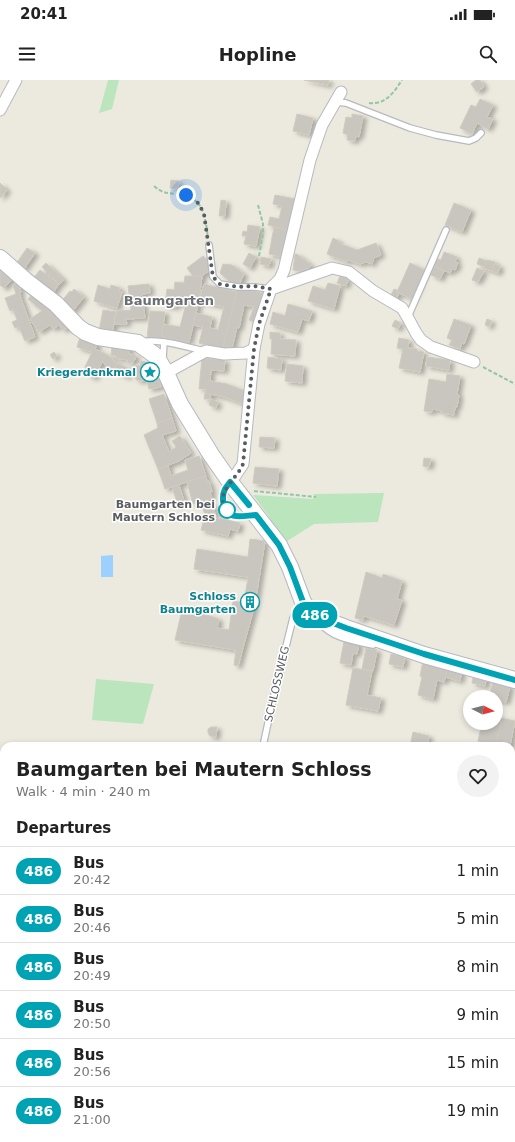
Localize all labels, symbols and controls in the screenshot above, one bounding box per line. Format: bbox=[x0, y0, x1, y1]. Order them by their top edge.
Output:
text: 20:41 bbox=[20, 5, 68, 23]
icon: menu bbox=[16, 43, 38, 65]
icon: search bbox=[477, 43, 499, 65]
text: Hopline bbox=[219, 44, 296, 65]
your location bbox=[176, 185, 196, 205]
district label: Baumgarten bbox=[124, 293, 214, 308]
place icon: Kriegerdenkmal bbox=[139, 361, 161, 383]
place label: Kriegerdenkmal bbox=[37, 366, 136, 379]
place label: Baumgarten bei Mautern Schloss bbox=[112, 498, 215, 524]
marker: Baumgarten bei Mautern Schloss bbox=[218, 501, 236, 519]
place label: Schloss Baumgarten bbox=[160, 590, 236, 616]
building icon: Schloss Baumgarten bbox=[239, 591, 261, 613]
line badge: 486 bbox=[292, 602, 338, 628]
text: 486 bbox=[300, 607, 330, 623]
street label: SCHLOSSWEG bbox=[262, 645, 292, 723]
north arrow bbox=[463, 690, 503, 730]
map controls bbox=[463, 690, 503, 730]
button: heart bbox=[457, 755, 499, 797]
text: Baumgarten bei Mautern Schloss bbox=[16, 758, 372, 780]
text: Walk · 4 min · 240 m bbox=[16, 784, 150, 799]
text: Departures bbox=[16, 819, 111, 837]
text: Bus bbox=[73, 854, 104, 872]
text: 1 min bbox=[456, 862, 499, 880]
text: 486 bbox=[24, 863, 53, 879]
text: 20:42 bbox=[73, 872, 111, 887]
text: Bus bbox=[73, 902, 104, 920]
text: 5 min bbox=[456, 910, 499, 928]
text: 486 bbox=[24, 911, 53, 927]
text: 20:46 bbox=[73, 920, 111, 935]
text: Bus bbox=[73, 950, 104, 968]
text: 8 min bbox=[456, 958, 499, 976]
text: 486 bbox=[24, 959, 53, 975]
text: 20:49 bbox=[73, 968, 111, 983]
text: Bus bbox=[73, 998, 104, 1016]
text: 9 min bbox=[456, 1006, 499, 1024]
text: 486 bbox=[24, 1007, 53, 1023]
text: 20:50 bbox=[73, 1016, 111, 1031]
text: Bus bbox=[73, 1046, 104, 1064]
text: 15 min bbox=[447, 1054, 499, 1072]
text: 486 bbox=[24, 1055, 53, 1071]
text: 20:56 bbox=[73, 1064, 111, 1079]
text: Bus bbox=[73, 1094, 104, 1112]
text: 19 min bbox=[447, 1102, 499, 1120]
text: 486 bbox=[24, 1103, 53, 1119]
text: 21:00 bbox=[73, 1112, 111, 1127]

